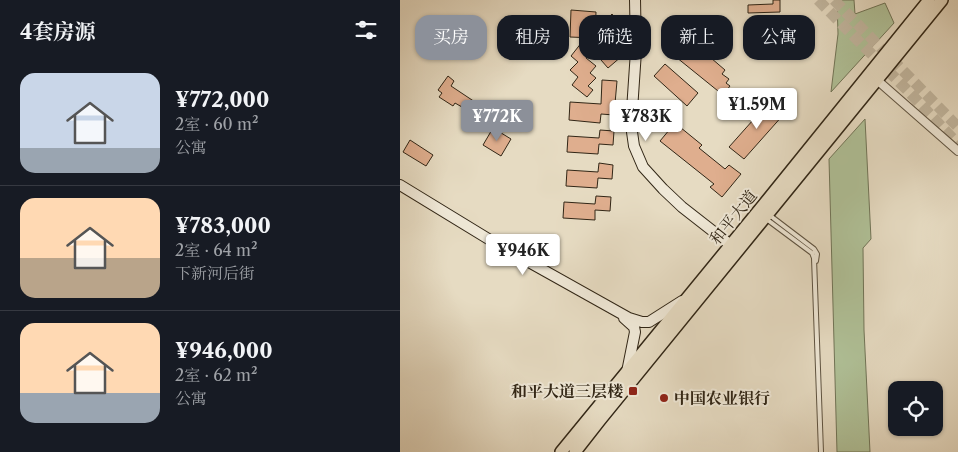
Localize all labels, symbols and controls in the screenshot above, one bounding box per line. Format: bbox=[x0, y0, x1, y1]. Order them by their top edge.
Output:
chip: 买房 bbox=[415, 15, 487, 60]
chip: 租房 bbox=[497, 15, 569, 60]
chip: 筛选 bbox=[579, 15, 651, 60]
chip: 新上 bbox=[661, 15, 733, 60]
chip: 公寓 bbox=[743, 15, 815, 60]
icon: filters bbox=[352, 16, 380, 44]
text: 4套房源 bbox=[20, 19, 95, 44]
text: ¥772,000 bbox=[175, 87, 269, 112]
pin: ¥1.59M bbox=[716, 88, 798, 130]
icon: home bbox=[60, 93, 120, 153]
text: ¥1.59M bbox=[728, 94, 786, 114]
pin: ¥772K bbox=[462, 100, 532, 142]
pin: ¥783K bbox=[611, 100, 681, 142]
text: ¥772K bbox=[472, 106, 522, 126]
text: ¥783K bbox=[621, 106, 671, 126]
text: 2室 · 60 m² bbox=[175, 114, 258, 134]
text: 公寓 bbox=[175, 137, 207, 157]
street label: 和平大道 bbox=[705, 186, 761, 248]
text: ¥783,000 bbox=[175, 213, 271, 238]
icon: home bbox=[60, 218, 120, 278]
pin: ¥946K bbox=[488, 234, 558, 276]
text: 2室 · 64 m² bbox=[175, 240, 258, 260]
text: ¥946K bbox=[497, 240, 549, 260]
text: 下新河后街 bbox=[175, 263, 255, 283]
text: ¥946,000 bbox=[175, 338, 273, 363]
icon: home bbox=[60, 343, 120, 403]
text: 2室 · 62 m² bbox=[175, 365, 258, 385]
place label: 和平大道三层楼 bbox=[511, 381, 623, 401]
map controls bbox=[888, 381, 943, 436]
button: locate bbox=[888, 381, 943, 436]
marker: 和平大道三层楼 bbox=[627, 385, 639, 397]
text: 公寓 bbox=[175, 388, 207, 408]
place label: 中国农业银行 bbox=[674, 388, 770, 408]
marker: 中国农业银行 bbox=[658, 392, 670, 404]

